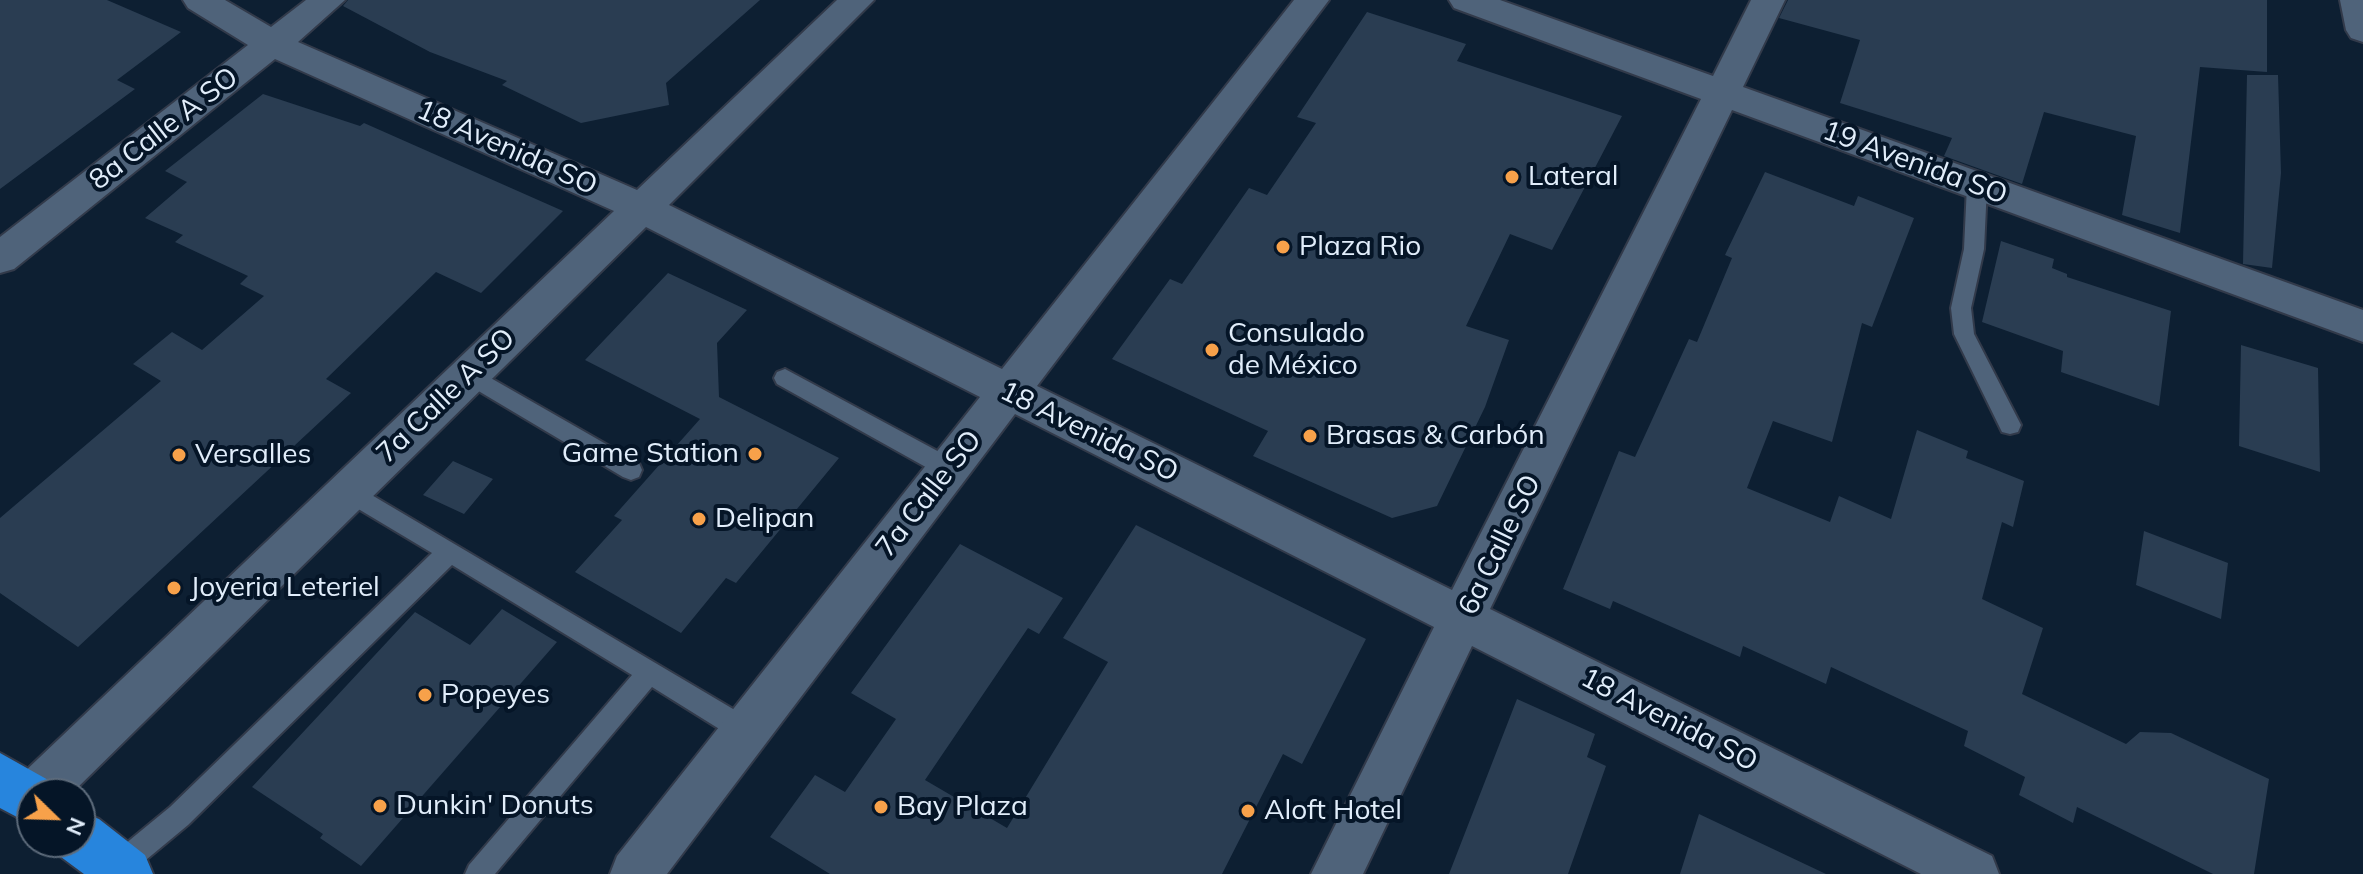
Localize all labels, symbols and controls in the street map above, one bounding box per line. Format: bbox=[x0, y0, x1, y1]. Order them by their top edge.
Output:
street label: 8a Calle A SO bbox=[83, 61, 245, 197]
street label: 18 Avenida SO bbox=[412, 93, 602, 203]
street label: 19 Avenida SO bbox=[1818, 114, 2012, 212]
place label: Lateral bbox=[1528, 160, 1618, 194]
marker: Lateral bbox=[1503, 168, 1521, 186]
place label: Plaza Rio bbox=[1299, 230, 1421, 264]
marker: Plaza Rio bbox=[1274, 238, 1292, 256]
place label: Consulado de México bbox=[1228, 317, 1365, 383]
street label: 7a Calle A SO bbox=[370, 322, 522, 470]
marker: Consulado de México bbox=[1203, 341, 1221, 359]
street label: 18 Avenida SO bbox=[995, 374, 1183, 490]
place label: Brasas & Carbón bbox=[1326, 419, 1545, 453]
street label: 7a Calle SO bbox=[869, 424, 989, 564]
marker: Brasas & Carbón bbox=[1301, 427, 1319, 445]
place label: Game Station bbox=[562, 437, 739, 471]
place label: Versalles bbox=[195, 438, 311, 472]
marker: Game Station bbox=[746, 445, 764, 463]
marker: Versalles bbox=[170, 446, 188, 464]
street label: 6a Calle SO bbox=[1452, 470, 1548, 620]
place label: Delipan bbox=[715, 502, 814, 536]
marker: Delipan bbox=[690, 510, 708, 528]
place label: Joyeria Leteriel bbox=[190, 571, 380, 605]
marker: Joyeria Leteriel bbox=[165, 579, 183, 597]
street label: 18 Avenida SO bbox=[1575, 661, 1763, 779]
place label: Popeyes bbox=[441, 678, 550, 712]
marker: Popeyes bbox=[416, 686, 434, 704]
north arrow bbox=[16, 778, 96, 858]
place label: Dunkin' Donuts bbox=[396, 789, 594, 823]
place label: Bay Plaza bbox=[897, 790, 1028, 824]
place label: Aloft Hotel bbox=[1264, 794, 1402, 828]
marker: Dunkin' Donuts bbox=[371, 797, 389, 815]
marker: Bay Plaza bbox=[872, 798, 890, 816]
marker: Aloft Hotel bbox=[1239, 802, 1257, 820]
text: N bbox=[60, 813, 92, 840]

